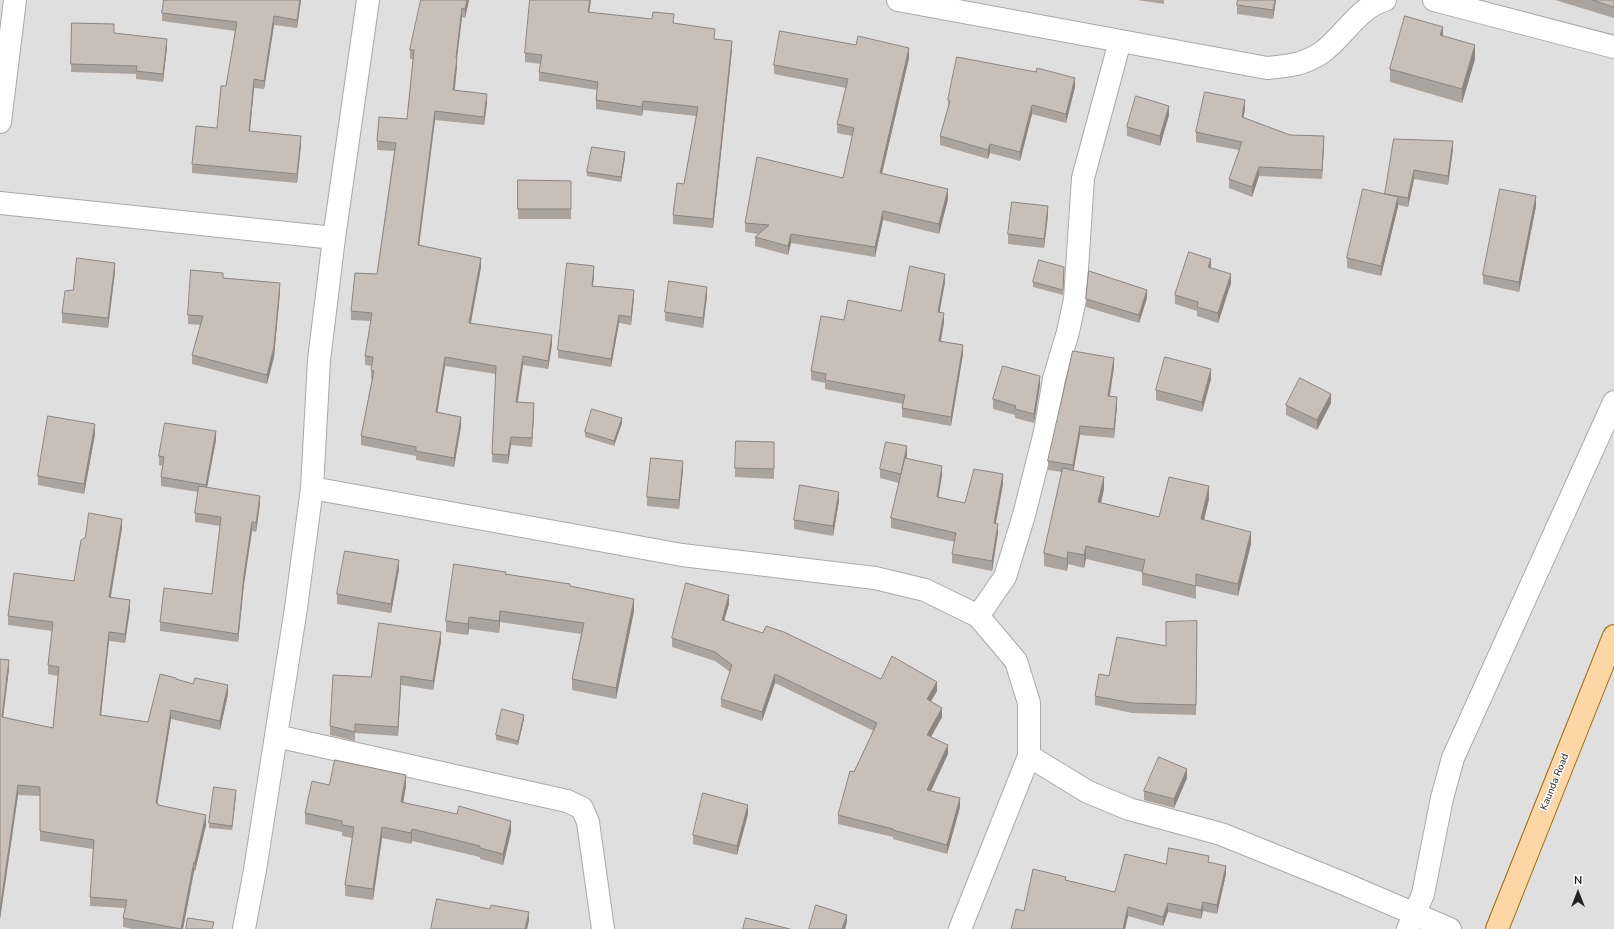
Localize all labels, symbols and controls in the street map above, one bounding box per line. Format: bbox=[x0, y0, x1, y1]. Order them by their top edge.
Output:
street label: Kaunda Road bbox=[1538, 752, 1572, 812]
north arrow bbox=[1558, 873, 1598, 913]
text: N bbox=[1574, 873, 1582, 888]

